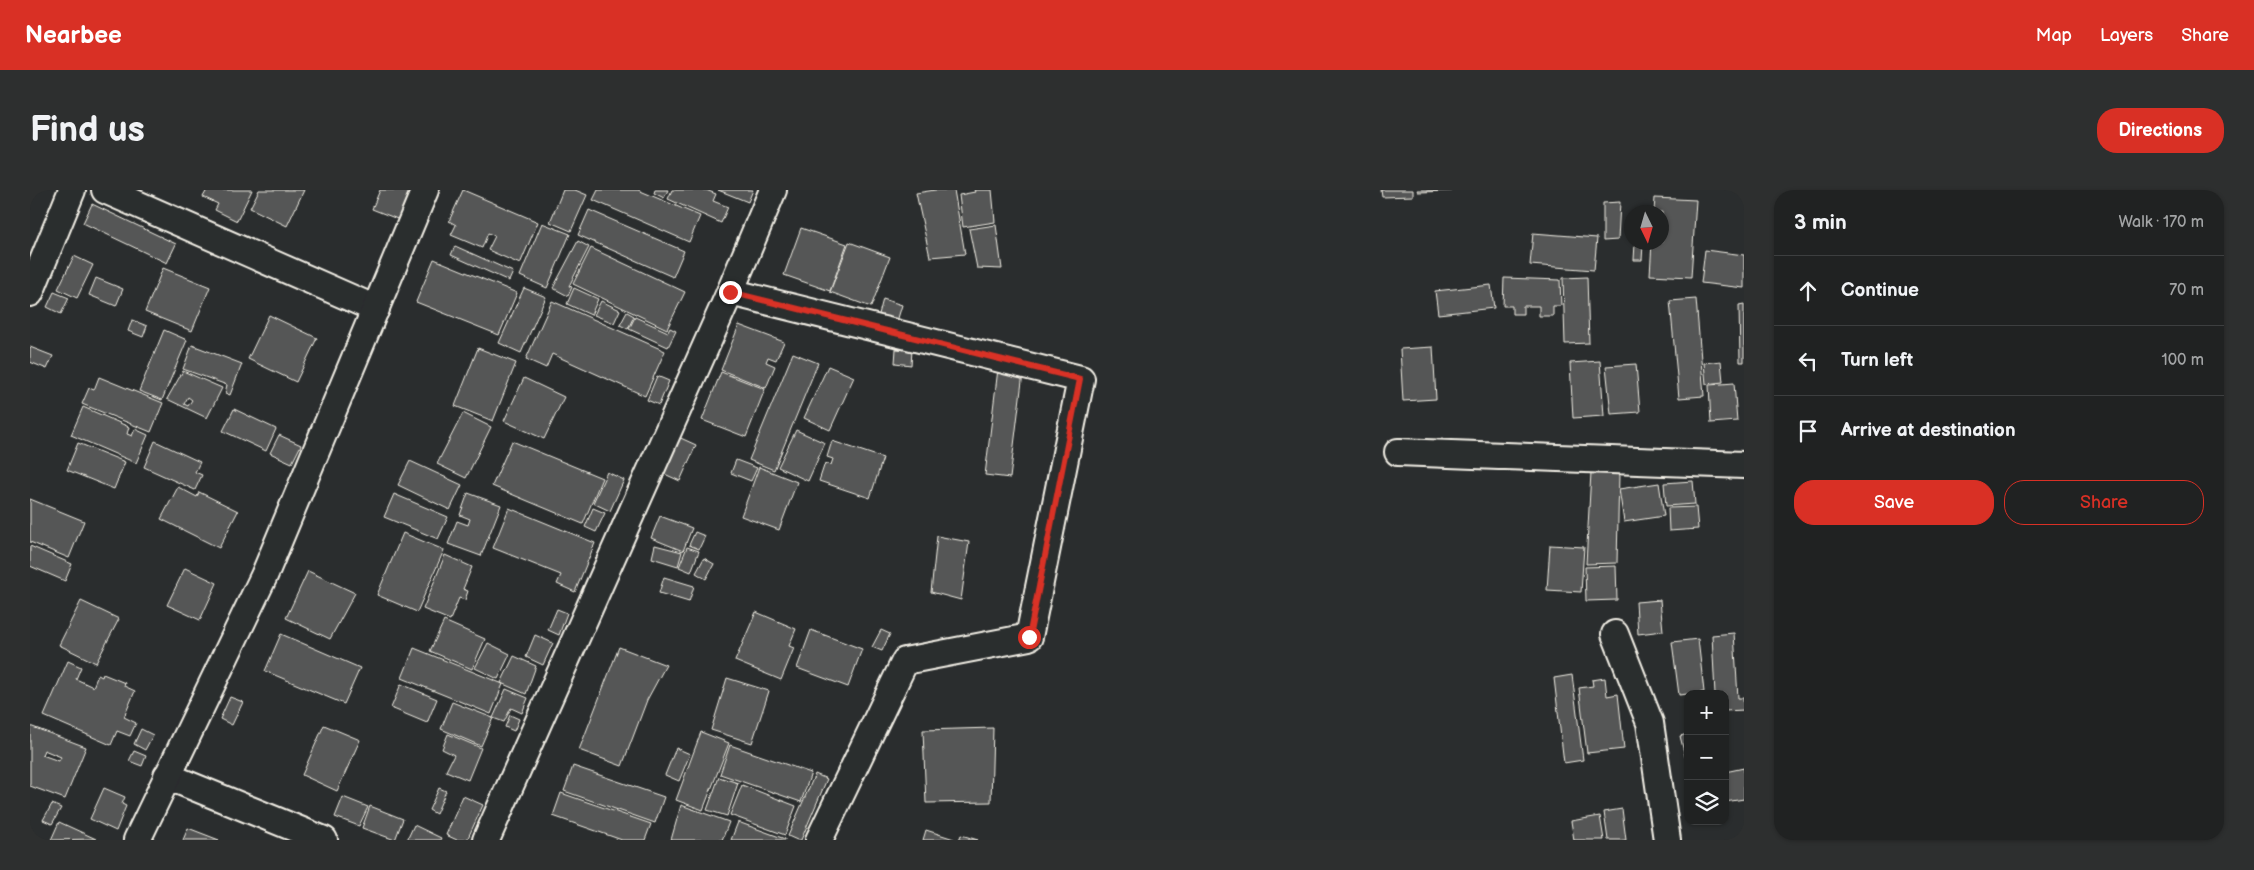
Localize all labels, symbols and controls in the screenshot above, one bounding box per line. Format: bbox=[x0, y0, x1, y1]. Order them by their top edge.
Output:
text: Nearbee bbox=[25, 21, 122, 50]
text: Map bbox=[2036, 25, 2072, 46]
text: Layers bbox=[2100, 25, 2153, 46]
text: Share bbox=[2181, 25, 2229, 46]
button: Directions bbox=[2097, 108, 2224, 153]
text: Find us bbox=[30, 109, 145, 152]
north arrow bbox=[1624, 205, 1669, 250]
text: 3 min bbox=[1794, 210, 1847, 235]
text: Walk · 170 m bbox=[2118, 213, 2204, 232]
icon: ahead bbox=[1794, 277, 1822, 305]
text: Continue bbox=[1841, 279, 1919, 302]
route end bbox=[719, 281, 742, 304]
text: 70 m bbox=[2169, 281, 2204, 300]
icon: left bbox=[1794, 347, 1822, 375]
text: Turn left bbox=[1841, 349, 1913, 372]
text: 100 m bbox=[2161, 351, 2204, 370]
icon: arrive bbox=[1794, 417, 1822, 445]
text: Arrive at destination bbox=[1841, 419, 2016, 442]
button: Save bbox=[1794, 480, 1994, 525]
button: Share bbox=[2004, 480, 2204, 525]
route start bbox=[1018, 626, 1041, 649]
map controls bbox=[1684, 690, 1729, 825]
button: + bbox=[1684, 690, 1729, 735]
button: − bbox=[1684, 735, 1729, 780]
button: layers bbox=[1684, 780, 1729, 825]

